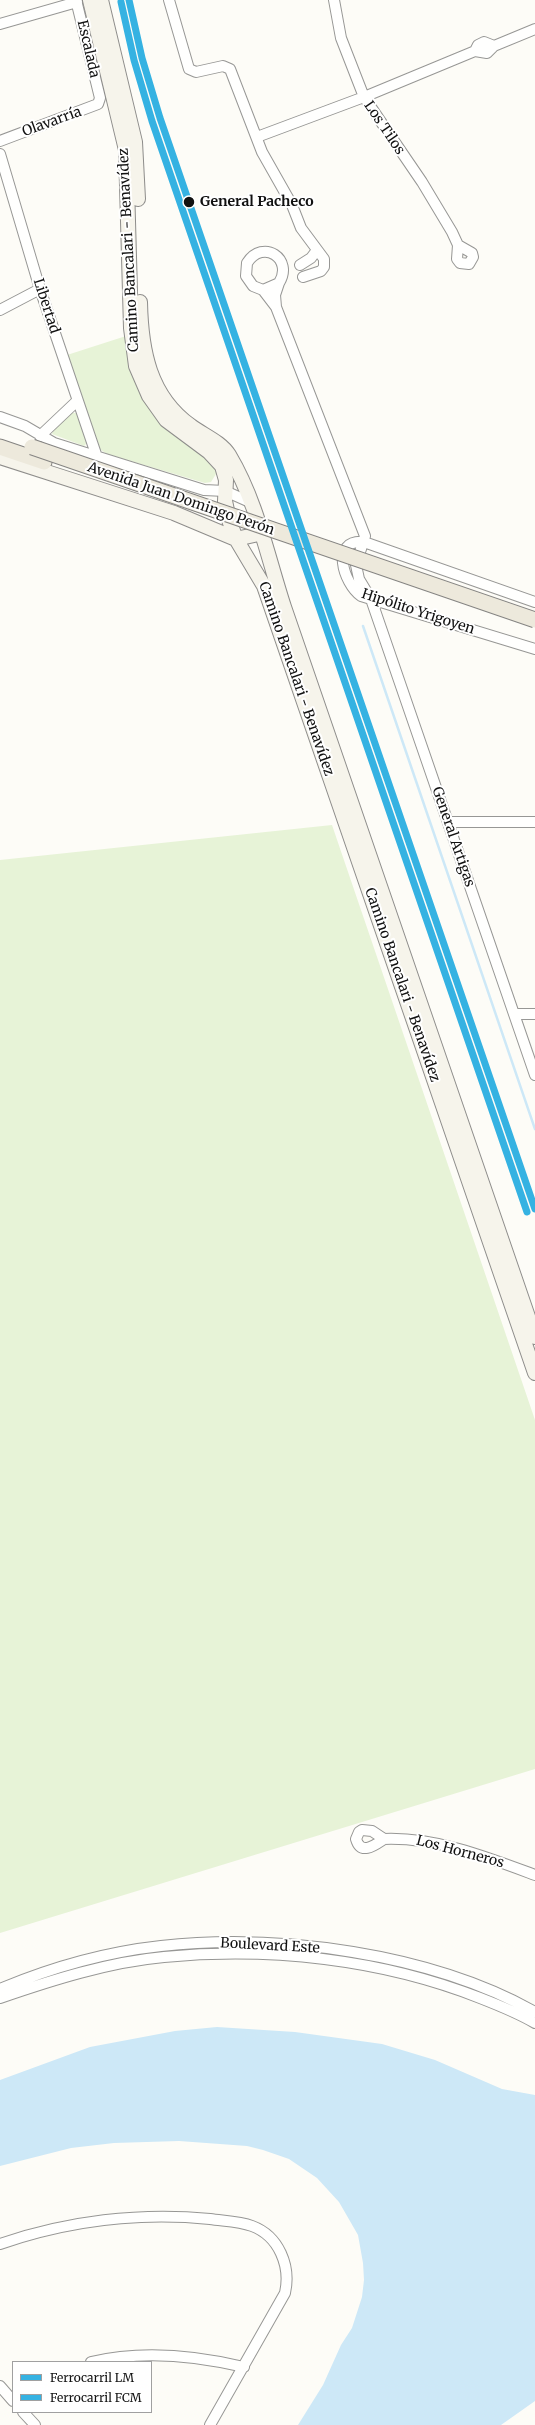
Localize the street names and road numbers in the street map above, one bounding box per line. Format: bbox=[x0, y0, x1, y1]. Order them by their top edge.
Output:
street label: Escalada bbox=[73, 19, 103, 79]
street label: Los Tilos bbox=[360, 98, 408, 158]
street label: Olavarría bbox=[20, 104, 84, 140]
street label: Camino Bancalari - Benavídez bbox=[115, 148, 143, 352]
street label: Libertad bbox=[29, 276, 63, 336]
street label: Avenida Juan Domingo Perón bbox=[85, 459, 277, 539]
street label: Camino Bancalari - Benavídez bbox=[255, 580, 337, 778]
street label: Hipólito Yrigoyen bbox=[359, 586, 477, 638]
street label: General Artigas bbox=[428, 785, 478, 889]
street label: Camino Bancalari - Benavídez bbox=[361, 886, 443, 1084]
street label: Los Horneros bbox=[414, 1832, 506, 1872]
street label: Boulevard Este bbox=[220, 1935, 320, 1957]

